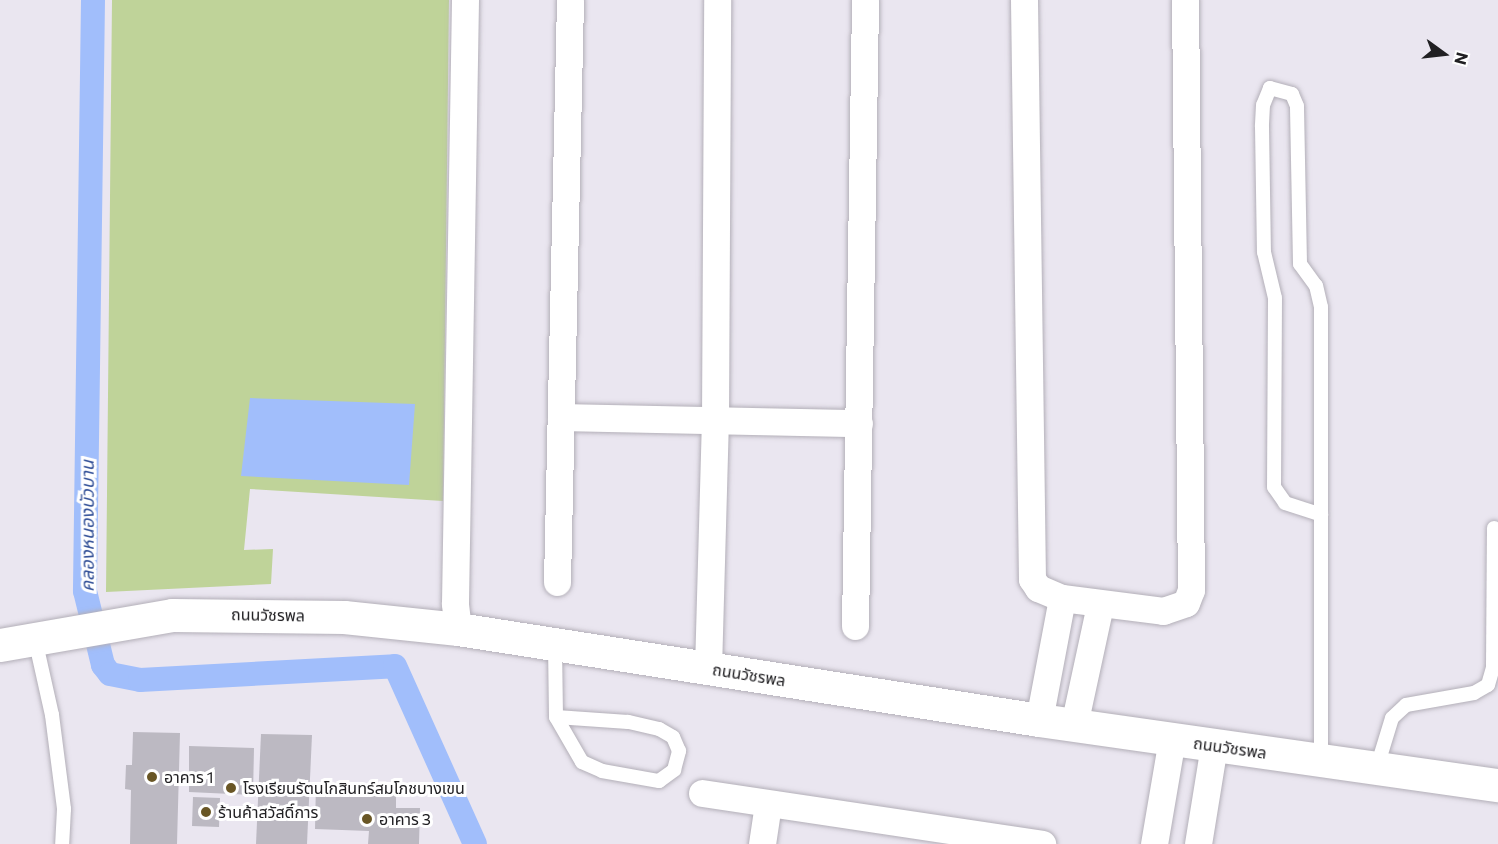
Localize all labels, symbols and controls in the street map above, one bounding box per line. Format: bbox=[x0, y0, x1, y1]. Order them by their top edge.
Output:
north arrow bbox=[1414, 24, 1474, 84]
text: N bbox=[1451, 51, 1473, 67]
water label: คลองหนองบัวบาน bbox=[76, 460, 98, 592]
street label: ถนนวัชรพล bbox=[231, 605, 305, 625]
street label: ถนนวัชรพล bbox=[711, 660, 787, 690]
street label: ถนนวัชรพล bbox=[1192, 733, 1268, 763]
place label: อาคาร 1 bbox=[164, 767, 214, 787]
marker: อาคาร 1 bbox=[145, 770, 159, 784]
place label: โรงเรียนรัตนโกสินทร์สมโภชบางเขน bbox=[243, 778, 465, 798]
marker: โรงเรียนรัตนโกสินทร์สมโภชบางเขน bbox=[224, 781, 238, 795]
place label: ร้านค้าสวัสดิ์การ bbox=[218, 802, 318, 822]
marker: ร้านค้าสวัสดิ์การ bbox=[199, 805, 213, 819]
place label: อาคาร 3 bbox=[379, 809, 431, 829]
marker: อาคาร 3 bbox=[360, 812, 374, 826]

